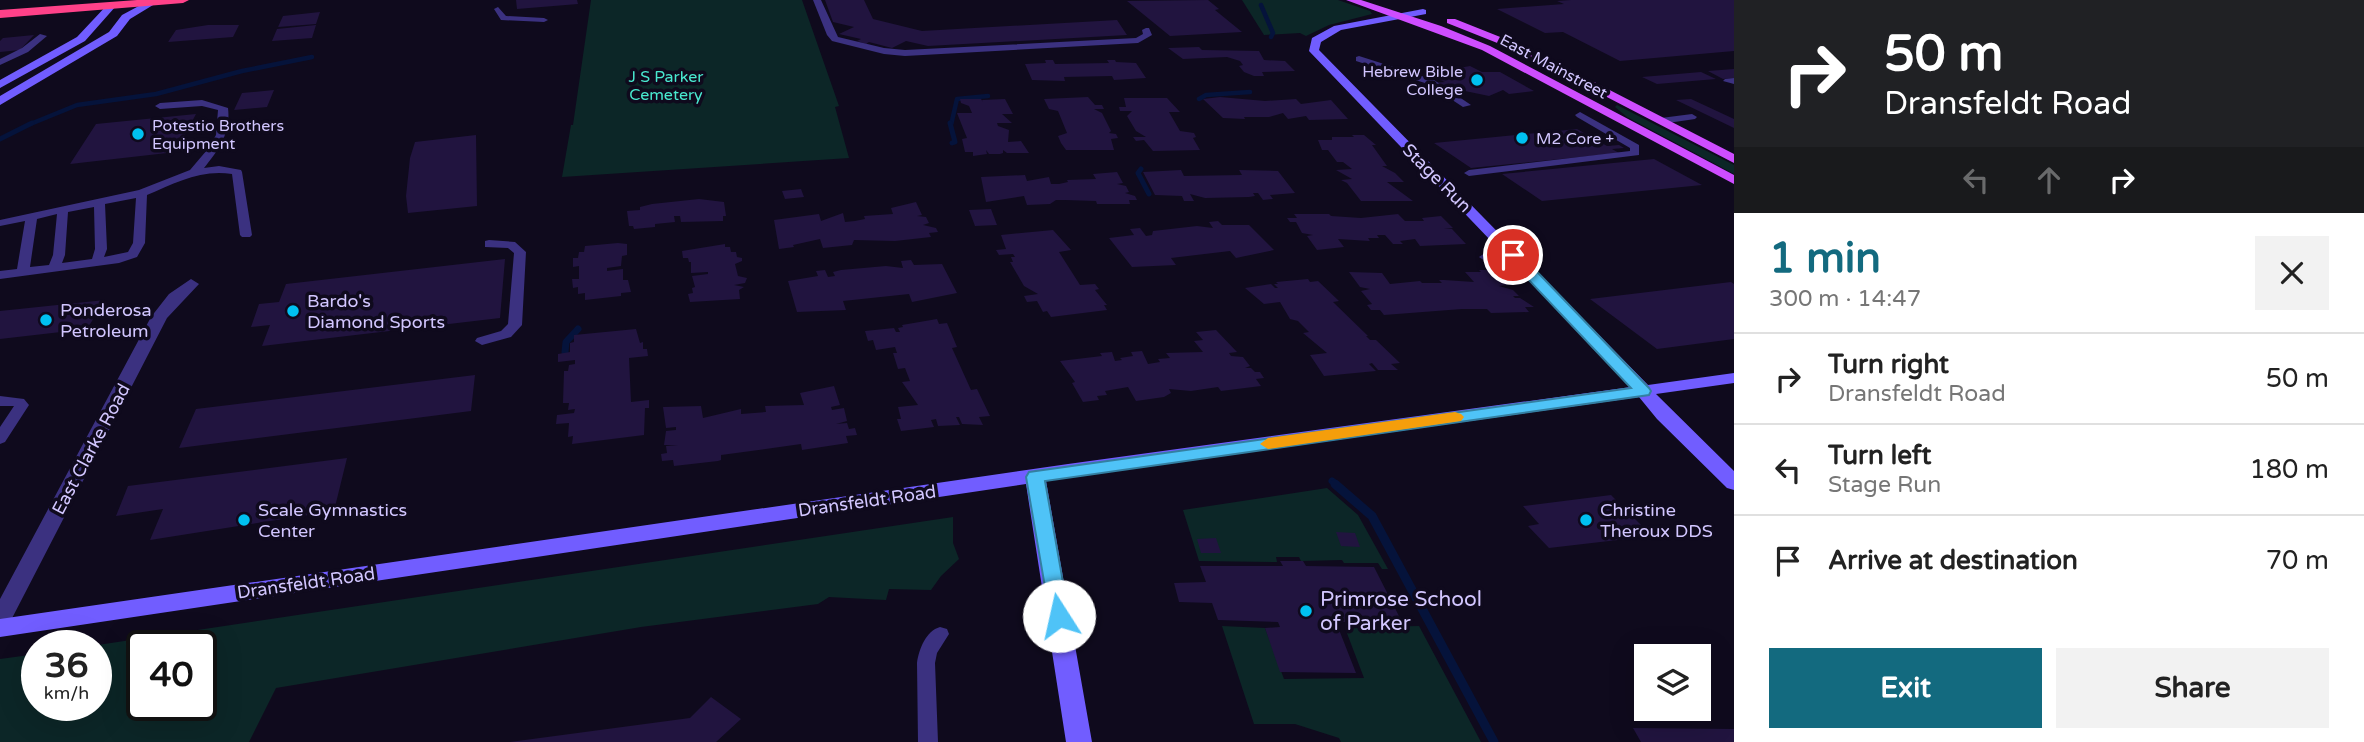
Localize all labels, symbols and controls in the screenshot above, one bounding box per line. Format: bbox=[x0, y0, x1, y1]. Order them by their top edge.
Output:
text: 50 m bbox=[1884, 25, 2003, 84]
icon: right bbox=[1769, 28, 1860, 119]
street label: East Mainstreet bbox=[1496, 30, 1611, 104]
place label: Hebrew Bible College bbox=[1362, 62, 1463, 100]
park label: J S Parker Cemetery bbox=[629, 67, 704, 105]
marker: Hebrew Bible College bbox=[1469, 72, 1485, 88]
text: Dransfeldt Road bbox=[1884, 85, 2131, 123]
place label: Potestio Brothers Equipment bbox=[152, 116, 284, 154]
marker: Potestio Brothers Equipment bbox=[130, 126, 146, 142]
place label: M2 Core + bbox=[1536, 129, 1614, 149]
marker: M2 Core + bbox=[1514, 130, 1530, 146]
street label: Stage Run bbox=[1398, 139, 1476, 217]
icon: left bbox=[1957, 161, 1995, 199]
icon: ahead bbox=[2030, 161, 2068, 199]
icon: right bbox=[2103, 161, 2141, 199]
pin bbox=[1483, 225, 1543, 285]
text: 1 min bbox=[1769, 233, 1881, 284]
icon: arrive bbox=[1494, 236, 1532, 274]
button: close bbox=[2255, 236, 2329, 310]
text: 300 m · 14:47 bbox=[1769, 285, 1921, 313]
place label: Bardo's Diamond Sports bbox=[307, 290, 445, 333]
place label: Ponderosa Petroleum bbox=[60, 299, 152, 342]
marker: Bardo's Diamond Sports bbox=[285, 303, 301, 319]
marker: Ponderosa Petroleum bbox=[38, 312, 54, 328]
text: Turn right bbox=[1828, 349, 1949, 380]
icon: right bbox=[1769, 360, 1807, 398]
text: 50 m bbox=[2266, 363, 2329, 394]
street label: East Clarke Road bbox=[47, 380, 135, 518]
text: Dransfeldt Road bbox=[1828, 380, 2006, 408]
text: Turn left bbox=[1828, 440, 1931, 471]
icon: left bbox=[1769, 451, 1807, 489]
text: 180 m bbox=[2249, 454, 2329, 485]
text: Stage Run bbox=[1828, 471, 1941, 499]
street label: Dransfeldt Road bbox=[797, 480, 937, 522]
place label: Scale Gymnastics Center bbox=[258, 499, 407, 542]
place label: Christine Theroux DDS bbox=[1600, 499, 1713, 542]
marker: Scale Gymnastics Center bbox=[236, 512, 252, 528]
marker: Christine Theroux DDS bbox=[1578, 512, 1594, 528]
icon: arrive bbox=[1769, 542, 1807, 580]
text: Arrive at destination bbox=[1828, 545, 2078, 576]
text: 70 m bbox=[2266, 545, 2329, 576]
street label: Dransfeldt Road bbox=[236, 562, 376, 604]
position arrow bbox=[1022, 579, 1096, 653]
place label: Primrose School of Parker bbox=[1320, 587, 1482, 636]
marker: Primrose School of Parker bbox=[1298, 603, 1314, 619]
speed limit sign: 40 bbox=[126, 630, 217, 721]
map controls bbox=[1634, 644, 1711, 721]
button: layers bbox=[1634, 644, 1711, 721]
text: 36 bbox=[45, 645, 88, 687]
button: Exit bbox=[1769, 648, 2042, 728]
button: Share bbox=[2056, 648, 2329, 728]
text: km/h bbox=[44, 682, 89, 704]

